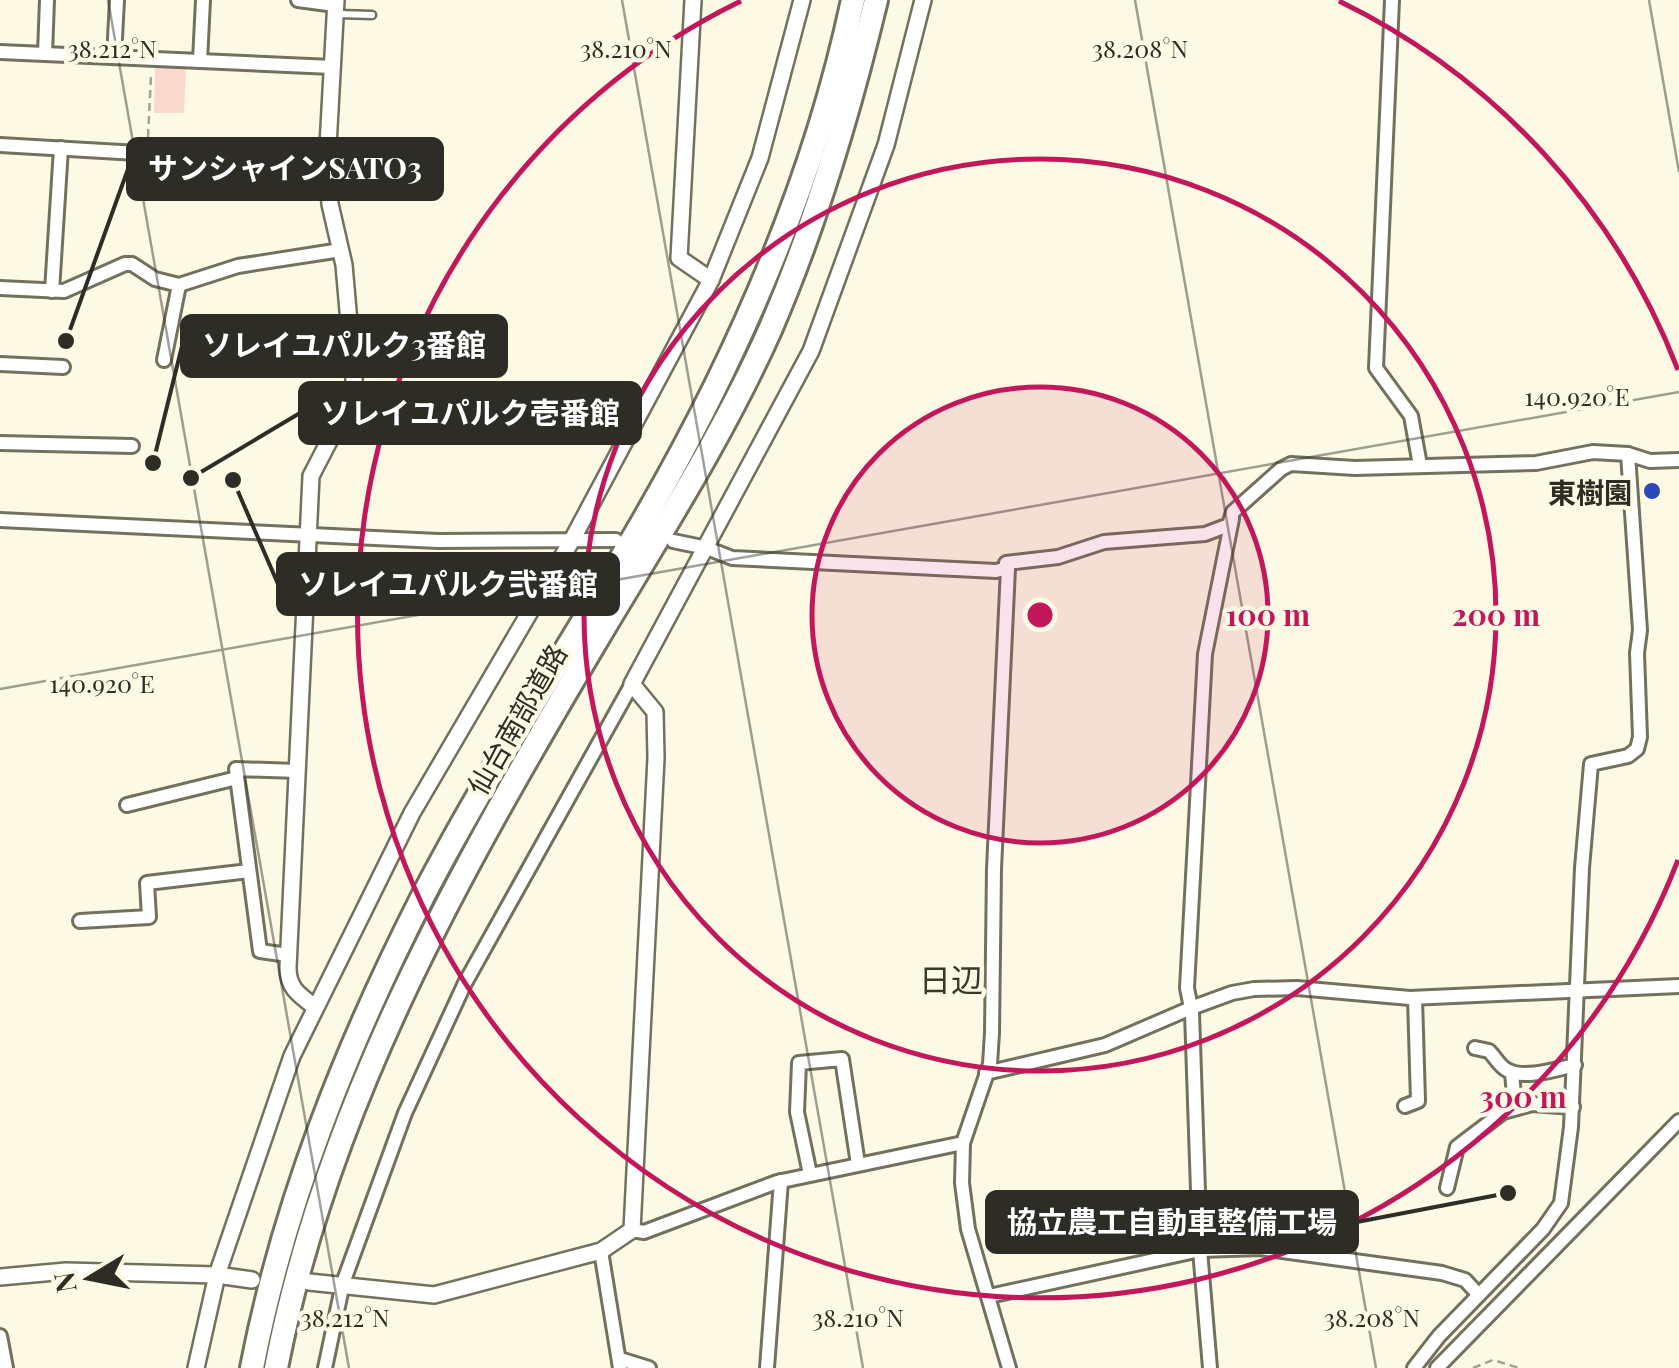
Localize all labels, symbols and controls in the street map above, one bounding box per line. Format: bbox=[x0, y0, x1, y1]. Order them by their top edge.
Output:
text: 38.212°N bbox=[67, 31, 157, 64]
text: 38.210°N bbox=[580, 31, 672, 64]
text: 38.208°N bbox=[1092, 31, 1188, 64]
callout: サンシャインSATO3 bbox=[128, 139, 442, 199]
text: サンシャインSATO3 bbox=[148, 147, 422, 187]
callout: ソレイユパルク3番館 bbox=[182, 316, 506, 376]
text: ソレイユパルク3番館 bbox=[202, 324, 486, 364]
text: 140.920°E bbox=[1524, 379, 1630, 412]
callout: ソレイユパルク壱番館 bbox=[300, 383, 640, 443]
text: ソレイユパルク壱番館 bbox=[320, 392, 620, 432]
place label: 東樹園 bbox=[1548, 473, 1632, 510]
marker: 東樹園 bbox=[1641, 480, 1663, 502]
callout: ソレイユパルク弐番館 bbox=[278, 554, 618, 614]
text: ソレイユパルク弐番館 bbox=[298, 563, 598, 603]
text: 100 m bbox=[1226, 594, 1310, 634]
text: 200 m bbox=[1452, 594, 1540, 634]
centre of rings bbox=[1022, 597, 1058, 633]
street label: 仙台南部道路 bbox=[458, 637, 574, 801]
text: 140.920°E bbox=[49, 666, 155, 699]
district label: 日辺 bbox=[919, 957, 983, 1000]
text: 300 m bbox=[1479, 1076, 1567, 1116]
callout: 協立農工自動車整備工場 bbox=[987, 1192, 1357, 1252]
text: 協立農工自動車整備工場 bbox=[1007, 1201, 1337, 1241]
north arrow bbox=[40, 1228, 140, 1328]
text: N bbox=[44, 1269, 84, 1296]
text: 38.212°N bbox=[300, 1300, 390, 1333]
text: 38.210°N bbox=[812, 1300, 904, 1333]
text: 38.208°N bbox=[1324, 1300, 1420, 1333]

